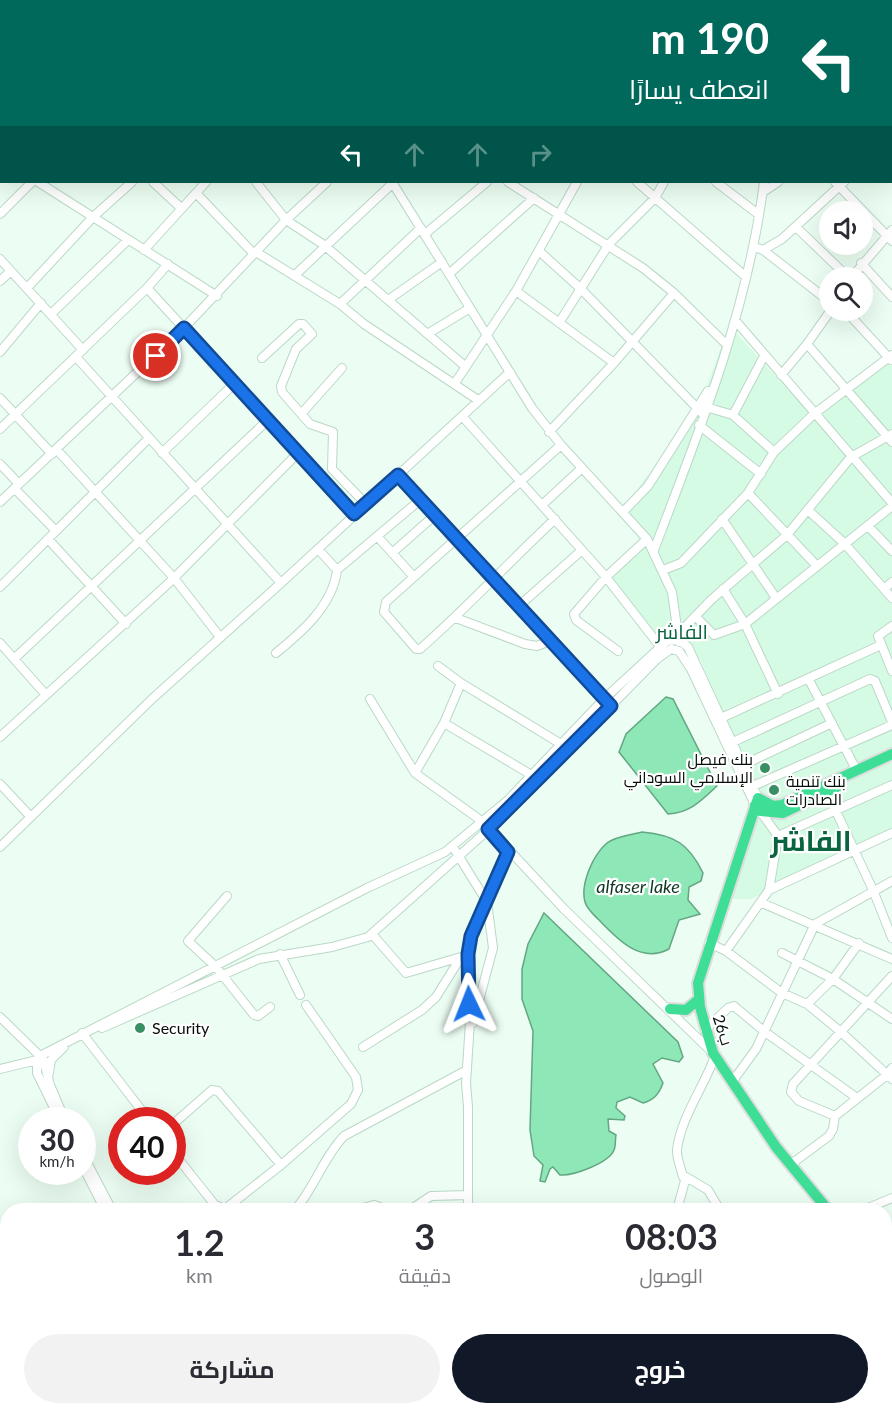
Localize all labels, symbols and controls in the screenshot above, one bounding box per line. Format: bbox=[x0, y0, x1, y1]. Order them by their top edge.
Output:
text: 190 m bbox=[651, 13, 769, 63]
icon: left bbox=[790, 24, 868, 102]
text: انعطف يسارًا bbox=[629, 72, 769, 105]
icon: left bbox=[335, 138, 368, 171]
icon: ahead bbox=[398, 138, 431, 171]
icon: ahead bbox=[461, 138, 494, 171]
icon: right bbox=[524, 138, 557, 171]
map controls bbox=[819, 201, 873, 321]
button: sound bbox=[819, 201, 873, 255]
button: search bbox=[819, 267, 873, 321]
pin bbox=[130, 330, 181, 381]
icon: arrive bbox=[139, 339, 172, 372]
district label: الفاشر bbox=[655, 619, 708, 644]
place label: بنك فيصل الإسلامي السوداني bbox=[624, 749, 753, 791]
marker: بنك فيصل الإسلامي السوداني bbox=[758, 761, 772, 775]
place label: بنك تنمية الصادرات bbox=[786, 771, 846, 809]
marker: بنك تنمية الصادرات bbox=[767, 783, 781, 797]
district label: الفاشر bbox=[770, 823, 851, 858]
water label: alfaser lake bbox=[596, 875, 680, 897]
position arrow bbox=[437, 972, 501, 1036]
street label: 26ب bbox=[709, 1012, 737, 1048]
place label: Security bbox=[152, 1018, 210, 1037]
marker: Security bbox=[133, 1021, 147, 1035]
speed limit sign: 40 bbox=[108, 1107, 186, 1185]
text: 30 bbox=[40, 1121, 74, 1157]
text: km/h bbox=[39, 1152, 75, 1170]
text: 3 bbox=[414, 1214, 435, 1258]
text: 08:03 bbox=[625, 1214, 718, 1258]
text: 1.2 bbox=[174, 1220, 225, 1264]
text: km bbox=[186, 1263, 213, 1287]
text: دقيقة bbox=[399, 1263, 451, 1287]
text: الوصول bbox=[640, 1263, 703, 1287]
button: مشاركة bbox=[24, 1334, 440, 1403]
button: خروج bbox=[452, 1334, 868, 1403]

